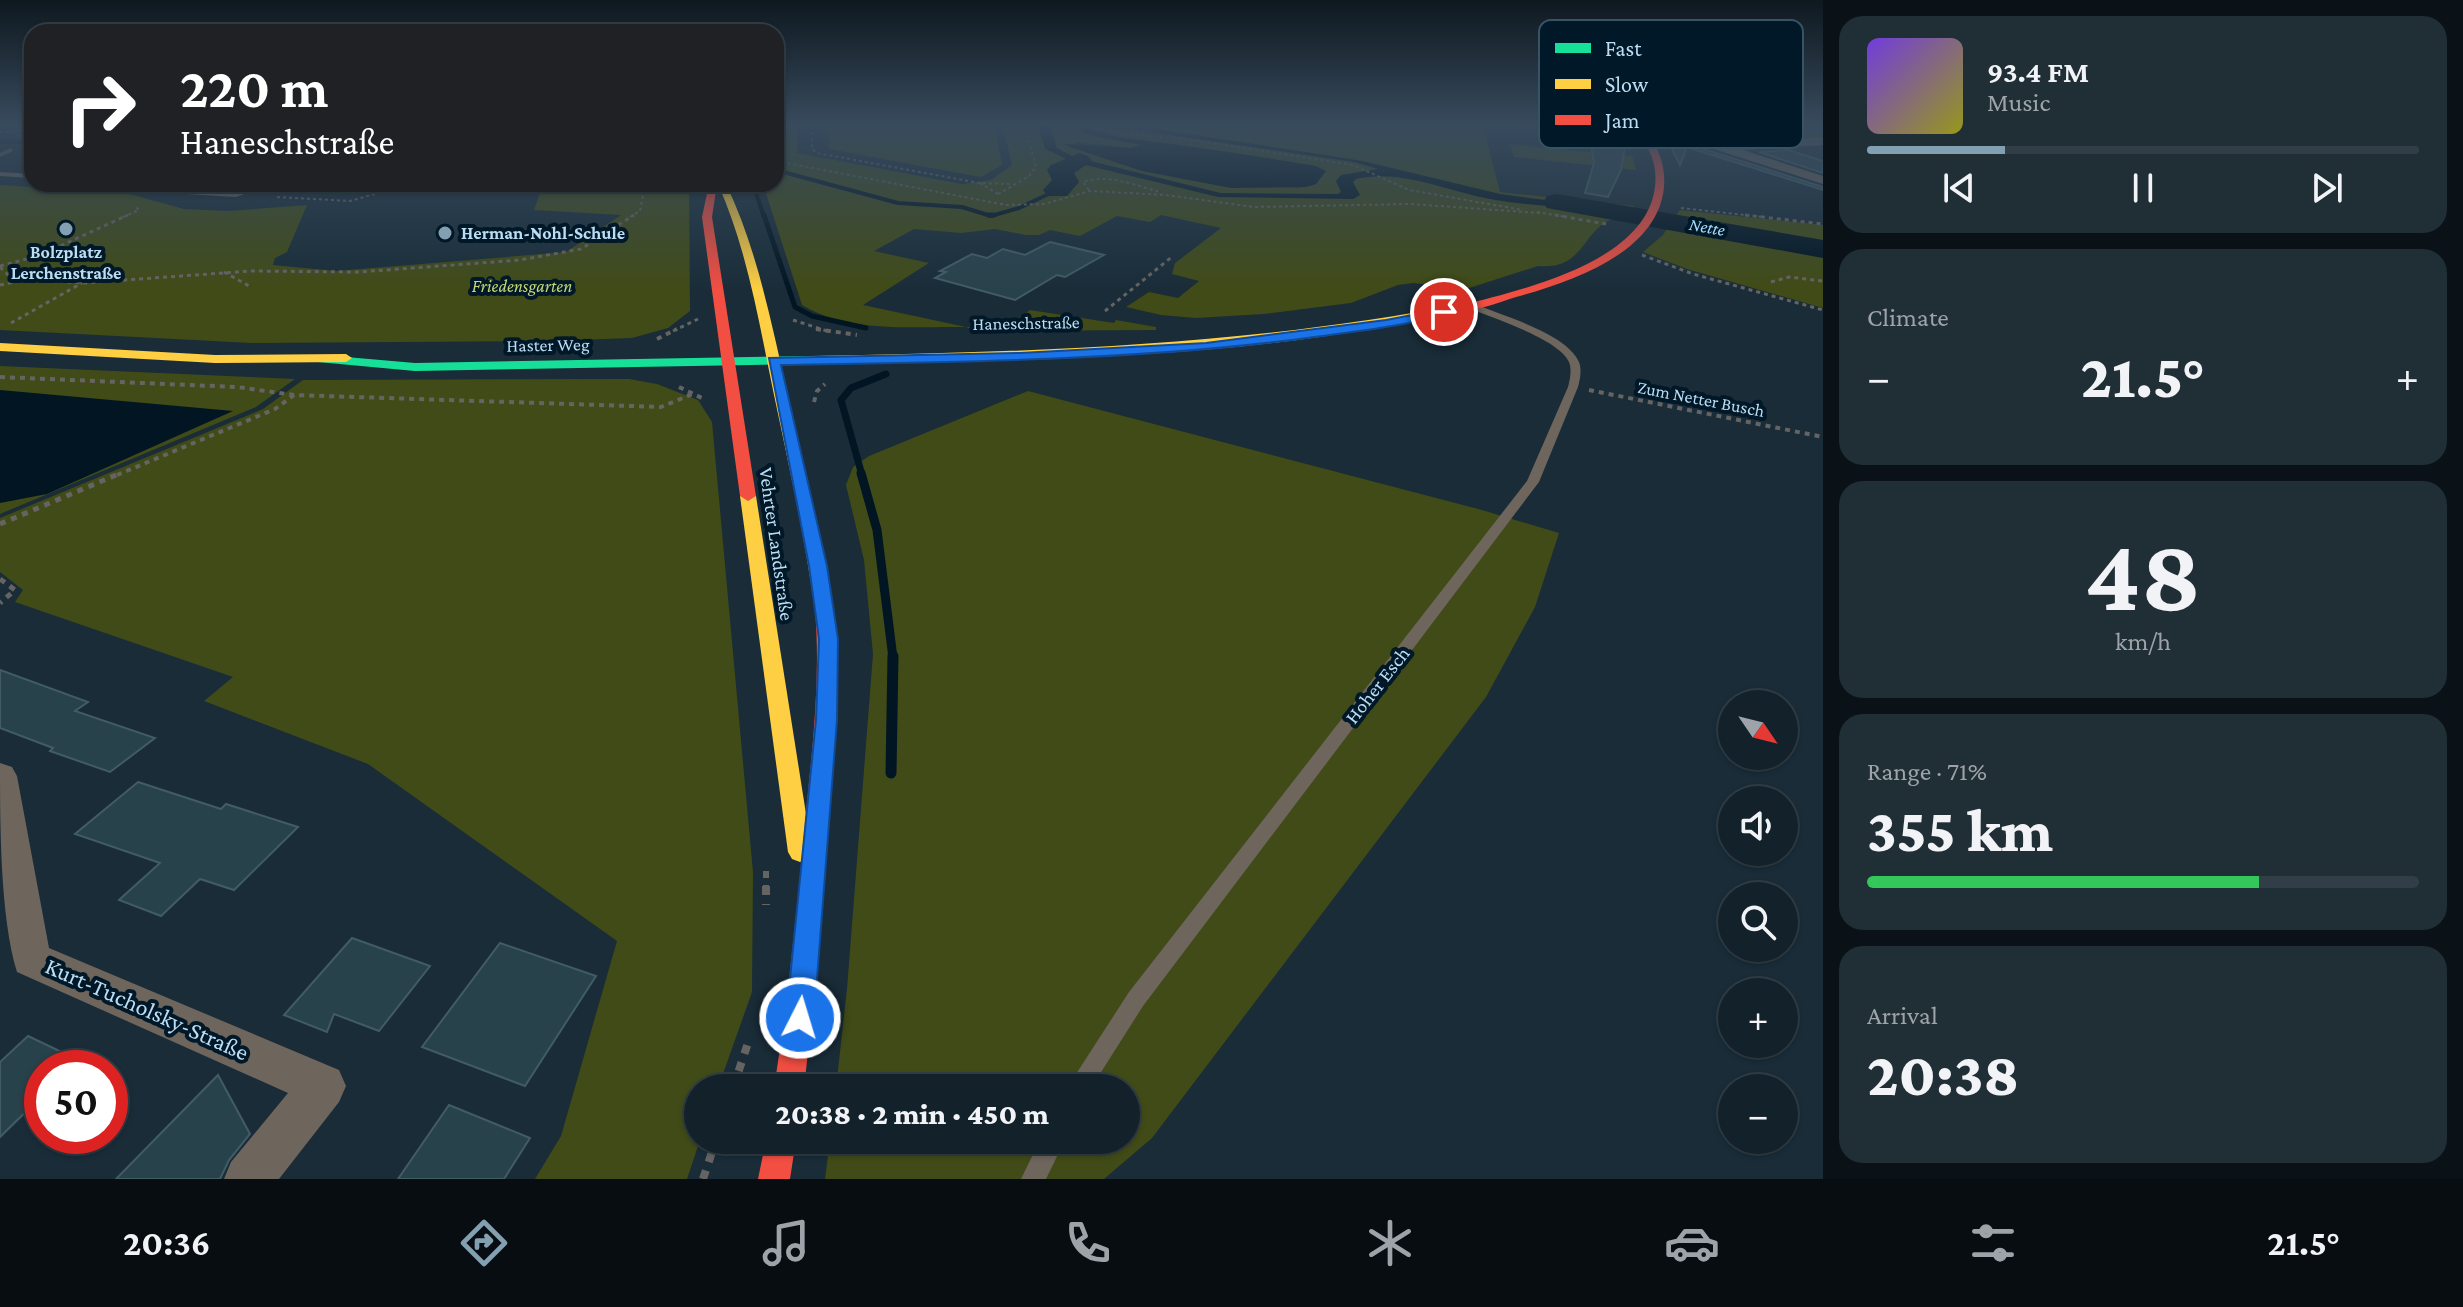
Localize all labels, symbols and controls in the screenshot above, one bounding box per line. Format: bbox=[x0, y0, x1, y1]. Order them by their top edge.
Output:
legend bbox=[1539, 20, 1803, 148]
text: Fast bbox=[1605, 36, 1642, 61]
text: 93.4 FM bbox=[1987, 55, 2089, 88]
icon: right bbox=[48, 56, 152, 160]
text: 220 m bbox=[180, 57, 329, 119]
text: Slow bbox=[1605, 72, 1649, 97]
text: Music bbox=[1987, 88, 2050, 117]
text: Jam bbox=[1603, 108, 1640, 133]
text: Haneschstraße bbox=[180, 122, 394, 162]
icon: previous bbox=[1937, 166, 1981, 210]
icon: pause bbox=[2121, 166, 2165, 210]
icon: next bbox=[2305, 166, 2349, 210]
water label: Nette bbox=[1688, 214, 1727, 240]
marker: Bolzplatz Lerchenstraße bbox=[57, 220, 75, 238]
place label: Herman-Nohl-Schule bbox=[461, 223, 625, 243]
marker: Herman-Nohl-Schule bbox=[436, 224, 454, 242]
place label: Bolzplatz Lerchenstraße bbox=[11, 242, 121, 283]
park label: Friedensgarten bbox=[472, 276, 572, 296]
pin bbox=[1410, 278, 1478, 346]
icon: arrive bbox=[1422, 290, 1466, 334]
text: Climate bbox=[1867, 303, 1949, 332]
street label: Haneschstraße bbox=[972, 312, 1080, 334]
street label: Haster Weg bbox=[506, 334, 590, 356]
text: 21.5° bbox=[2080, 343, 2206, 410]
text: − bbox=[1867, 353, 1890, 401]
text: + bbox=[2396, 353, 2419, 401]
street label: Zum Netter Busch bbox=[1636, 377, 1767, 421]
street label: Vehrter Landstraße bbox=[755, 466, 799, 622]
text: 48 bbox=[2085, 517, 2201, 632]
text: km/h bbox=[2115, 627, 2171, 656]
street label: Hoher Esch bbox=[1340, 642, 1414, 728]
north arrow bbox=[1718, 690, 1798, 770]
map controls bbox=[1718, 690, 1798, 1154]
text: Range · 71% bbox=[1867, 757, 1987, 786]
button: sound bbox=[1718, 786, 1798, 866]
text: 355 km bbox=[1867, 797, 2053, 864]
button: search bbox=[1718, 882, 1798, 962]
street label: Kurt-Tucholsky-Straße bbox=[41, 952, 253, 1066]
position arrow bbox=[758, 976, 842, 1060]
button: + bbox=[1718, 978, 1798, 1058]
text: Arrival bbox=[1867, 1001, 1938, 1030]
text: 20:38 bbox=[1867, 1041, 2019, 1108]
speed limit sign: 50 bbox=[24, 1050, 128, 1154]
button: − bbox=[1718, 1074, 1798, 1154]
text: 20:38 · 2 min · 450 m bbox=[775, 1097, 1049, 1130]
icon: directions bbox=[456, 1215, 512, 1271]
icon: music bbox=[758, 1215, 814, 1271]
icon: phone bbox=[1060, 1215, 1116, 1271]
icon: climate bbox=[1362, 1215, 1418, 1271]
icon: car bbox=[1664, 1215, 1720, 1271]
icon: filters bbox=[1965, 1215, 2021, 1271]
text: 20:36 bbox=[123, 1223, 210, 1263]
text: 21.5° bbox=[2267, 1223, 2340, 1263]

